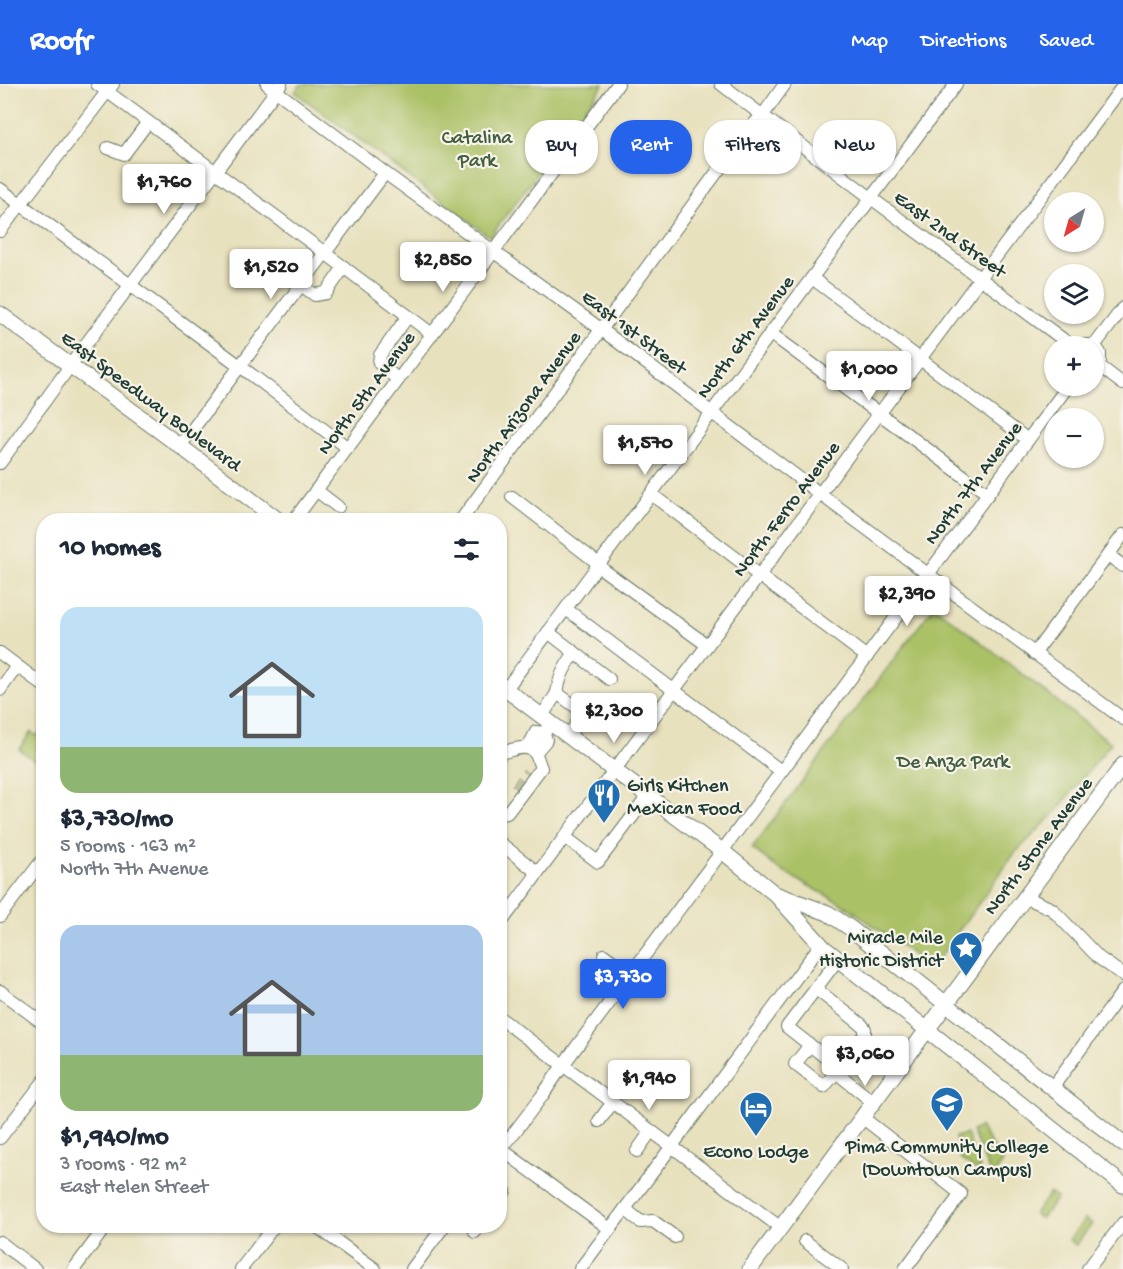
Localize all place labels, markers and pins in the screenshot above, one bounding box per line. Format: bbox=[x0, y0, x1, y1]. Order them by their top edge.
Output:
pin: $1,760 bbox=[115, 164, 213, 215]
pin: $2,850 bbox=[394, 242, 492, 293]
pin: $1,520 bbox=[222, 249, 320, 300]
pin: $1,000 bbox=[820, 351, 918, 402]
pin: $1,570 bbox=[596, 425, 694, 476]
pin: $2,390 bbox=[858, 576, 956, 627]
pin: $2,300 bbox=[565, 693, 663, 744]
place label: Girls Kitchen Mexican Food bbox=[627, 776, 743, 822]
restaurant icon: Girls Kitchen Mexican Food bbox=[586, 777, 622, 824]
place label: Miracle Mile Historic District bbox=[819, 928, 945, 974]
place icon: Miracle Mile Historic District bbox=[948, 930, 984, 977]
pin: $3,730 bbox=[574, 959, 672, 1010]
pin: $3,060 bbox=[816, 1036, 914, 1087]
pin: $1,940 bbox=[600, 1060, 698, 1111]
school or university icon: Pima Community College (Downtown Campus) bbox=[929, 1085, 965, 1132]
hotel icon: Econo Lodge bbox=[738, 1090, 774, 1137]
place label: Pima Community College (Downtown Campus) bbox=[844, 1137, 1049, 1183]
place label: Econo Lodge bbox=[703, 1142, 809, 1165]

